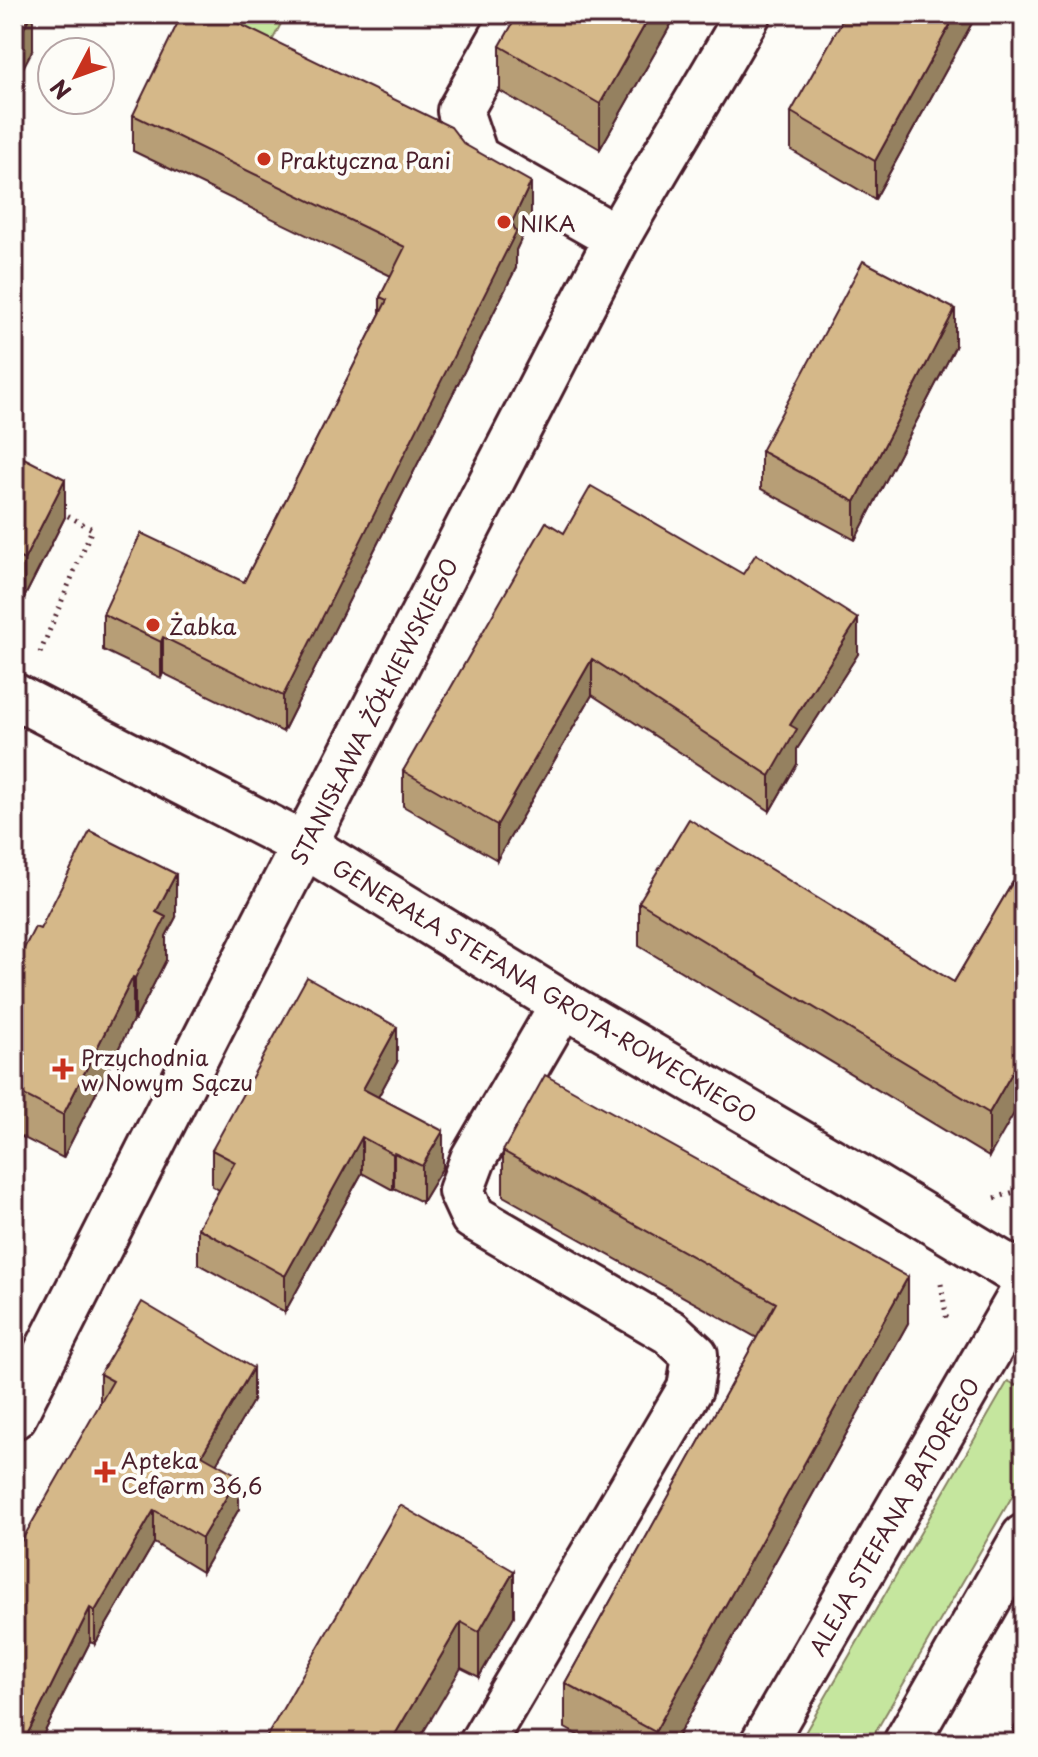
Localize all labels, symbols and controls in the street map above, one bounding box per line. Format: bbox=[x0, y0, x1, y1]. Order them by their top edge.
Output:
north arrow bbox=[36, 36, 116, 116]
text: N bbox=[42, 73, 78, 108]
place label: Praktyczna Pani bbox=[280, 143, 451, 176]
marker: Praktyczna Pani bbox=[255, 150, 273, 168]
place label: NIKA bbox=[520, 206, 576, 239]
marker: NIKA bbox=[495, 213, 513, 231]
street label: STANISŁAWA ŻÓŁKIEWSKIEGO bbox=[281, 552, 465, 870]
place label: Żabka bbox=[169, 609, 237, 642]
marker: Żabka bbox=[144, 616, 162, 634]
street label: GENERAŁA STEFANA GROTA-ROWECKIEGO bbox=[327, 850, 763, 1130]
place label: Przychodnia w Nowym Sączu bbox=[81, 1040, 253, 1098]
marker: Przychodnia w Nowym Sączu bbox=[52, 1058, 74, 1080]
street label: ALEJA STEFANA BATOREGO bbox=[800, 1371, 986, 1661]
place label: Apteka Cef@rm 36,6 bbox=[121, 1443, 262, 1501]
marker: Apteka Cef@rm 36,6 bbox=[96, 1463, 114, 1481]

